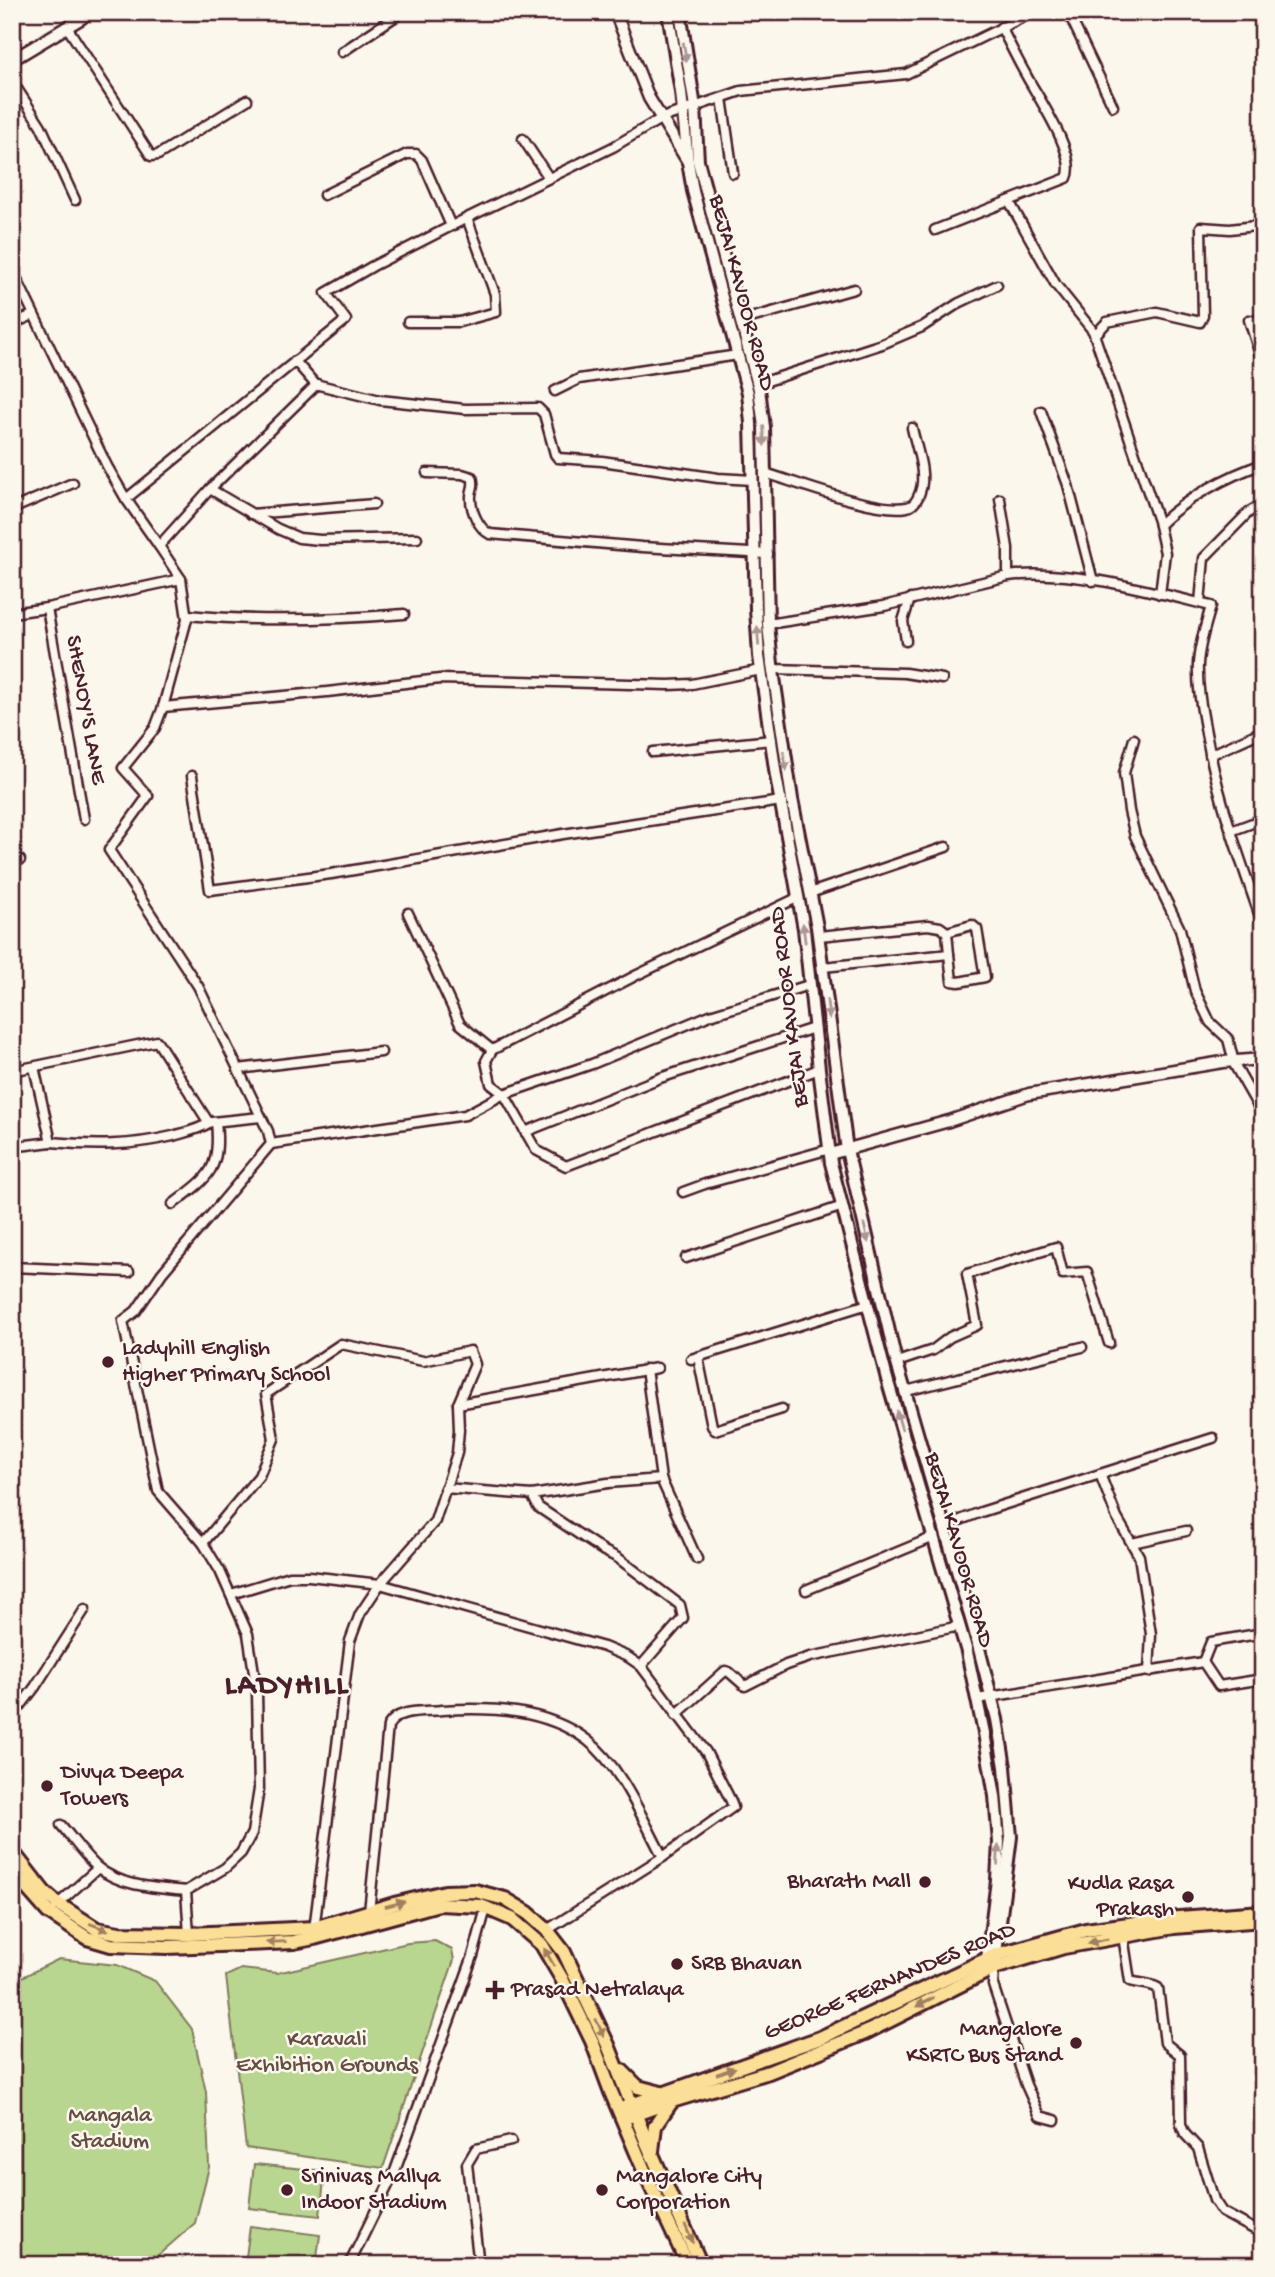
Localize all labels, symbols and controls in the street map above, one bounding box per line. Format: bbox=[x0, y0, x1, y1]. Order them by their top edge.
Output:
one-way arrow bbox=[680, 41, 691, 63]
street label: BEJAI KAVOOR ROAD bbox=[702, 191, 780, 395]
one-way arrow bbox=[759, 426, 770, 448]
one-way arrow bbox=[752, 625, 763, 647]
street label: SHENOY'S LANE bbox=[59, 633, 112, 788]
one-way arrow bbox=[780, 750, 791, 772]
street label: BEJAI KAVOOR ROAD bbox=[764, 904, 816, 1110]
one-way arrow bbox=[799, 922, 810, 944]
one-way arrow bbox=[823, 998, 834, 1020]
one-way arrow bbox=[861, 1222, 872, 1244]
place label: Ladyhill English Higher Primary School bbox=[122, 1336, 331, 1389]
marker: Ladyhill English Higher Primary School bbox=[100, 1354, 116, 1370]
one-way arrow bbox=[893, 1409, 903, 1430]
street label: BEJAI KAVOOR ROAD bbox=[917, 1448, 999, 1652]
district label: LADYHILL bbox=[225, 1670, 349, 1705]
place label: Divya Deepa Towers bbox=[59, 1760, 185, 1813]
marker: Divya Deepa Towers bbox=[39, 1778, 55, 1794]
one-way arrow bbox=[992, 1844, 1003, 1866]
place label: Bharath Mall bbox=[786, 1869, 911, 1896]
place label: Kudla Rasa Prakash bbox=[1068, 1871, 1175, 1924]
marker: Bharath Mall bbox=[917, 1874, 933, 1890]
marker: Kudla Rasa Prakash bbox=[1180, 1889, 1196, 1905]
one-way arrow bbox=[384, 1898, 406, 1909]
street label: GEORGE FERNANDES ROAD bbox=[760, 1916, 1021, 2047]
one-way arrow bbox=[88, 1922, 109, 1933]
one-way arrow bbox=[1087, 1936, 1109, 1947]
one-way arrow bbox=[265, 1937, 287, 1948]
one-way arrow bbox=[543, 1948, 555, 1967]
place label: SRB Bhavan bbox=[691, 1951, 802, 1978]
marker: SRB Bhavan bbox=[669, 1956, 685, 1972]
place label: Prasad Netralaya bbox=[510, 1977, 685, 2004]
marker: Prasad Netralaya bbox=[485, 1980, 505, 2000]
one-way arrow bbox=[915, 1997, 935, 2008]
one-way arrow bbox=[595, 2017, 606, 2038]
place label: Mangalore KSRTC Bus Stand bbox=[906, 2017, 1064, 2070]
park label: Karavali Exhibition Grounds bbox=[236, 2027, 418, 2080]
marker: Mangalore KSRTC Bus Stand bbox=[1068, 2035, 1084, 2051]
one-way arrow bbox=[716, 2065, 737, 2076]
park label: Mangala Stadium bbox=[68, 2103, 153, 2156]
place label: Srinivas Mallya Indoor Stadium bbox=[301, 2164, 447, 2217]
place label: Mangalore City Corporation bbox=[616, 2164, 762, 2217]
marker: Srinivas Mallya Indoor Stadium bbox=[279, 2182, 295, 2198]
marker: Mangalore City Corporation bbox=[594, 2182, 610, 2198]
one-way arrow bbox=[683, 2224, 694, 2245]

